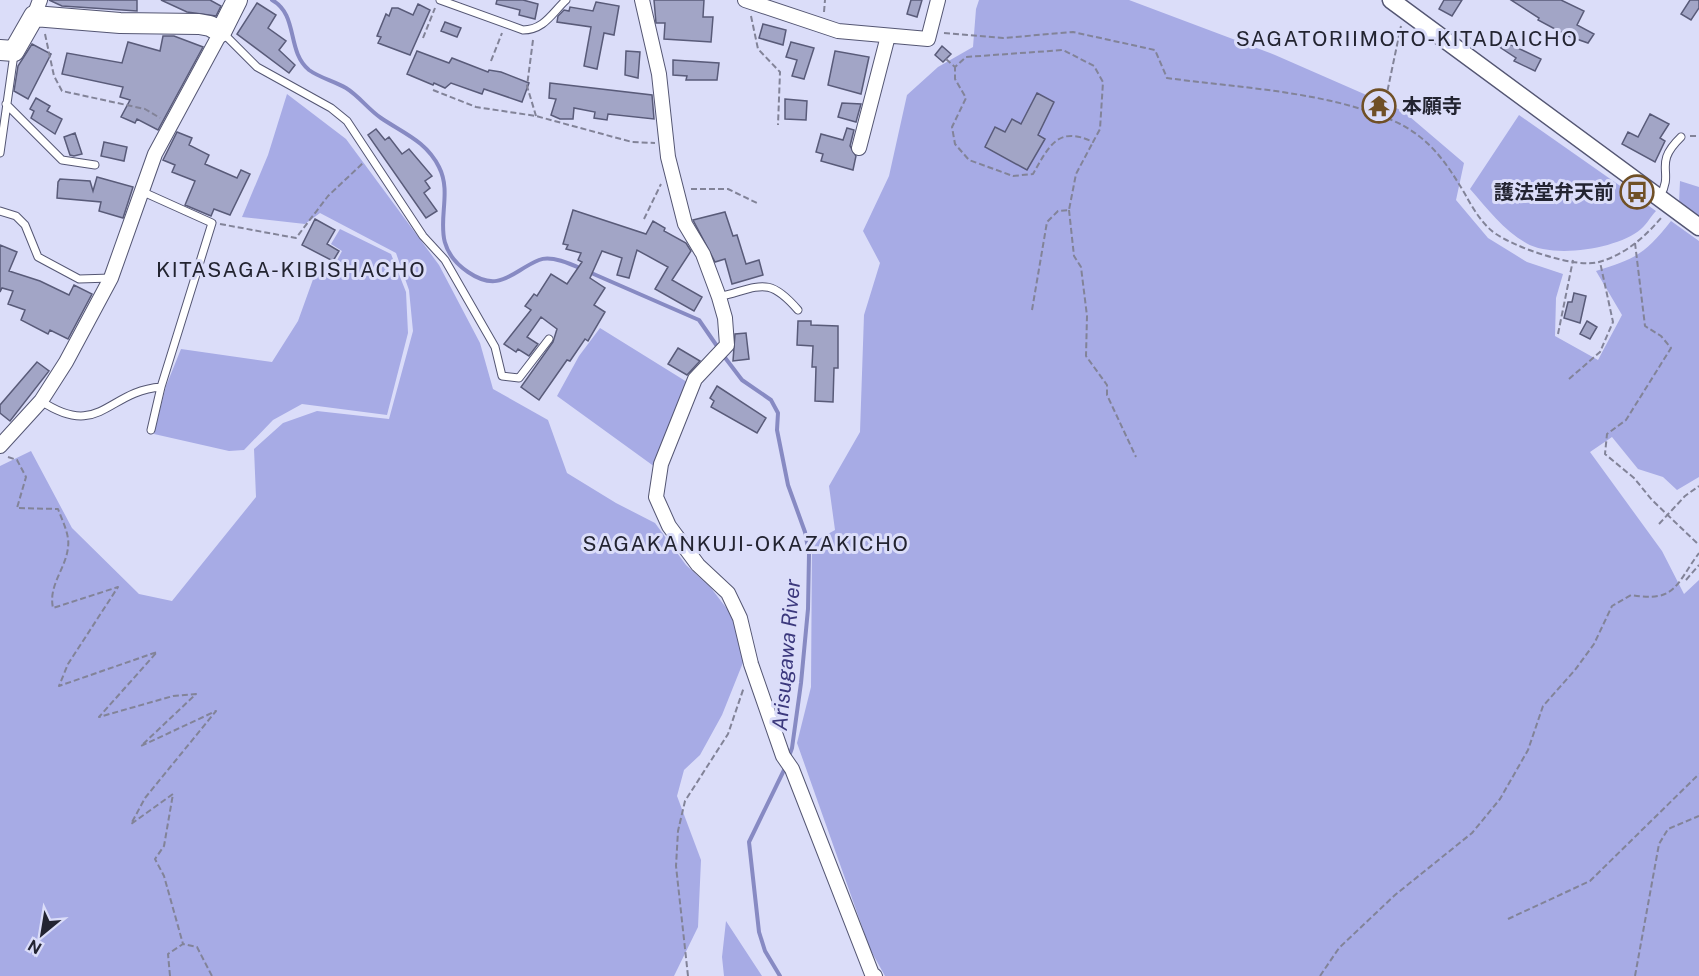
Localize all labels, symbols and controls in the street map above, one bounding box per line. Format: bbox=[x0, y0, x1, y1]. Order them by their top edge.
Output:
district label: SAGATORIIMOTO-KITADAICHO bbox=[1236, 26, 1578, 51]
temple icon: 本願寺 bbox=[1361, 88, 1397, 124]
place label: 本願寺 bbox=[1402, 94, 1462, 118]
bus stop icon: 護法堂弁天前 bbox=[1619, 174, 1655, 210]
place label: 護法堂弁天前 bbox=[1494, 180, 1614, 204]
district label: KITASAGA-KIBISHACHO bbox=[156, 257, 426, 282]
district label: SAGAKANKUJI-OKAZAKICHO bbox=[583, 531, 909, 556]
water label: Arisugawa River bbox=[767, 577, 805, 732]
north arrow bbox=[12, 904, 72, 964]
text: N bbox=[25, 935, 45, 958]

